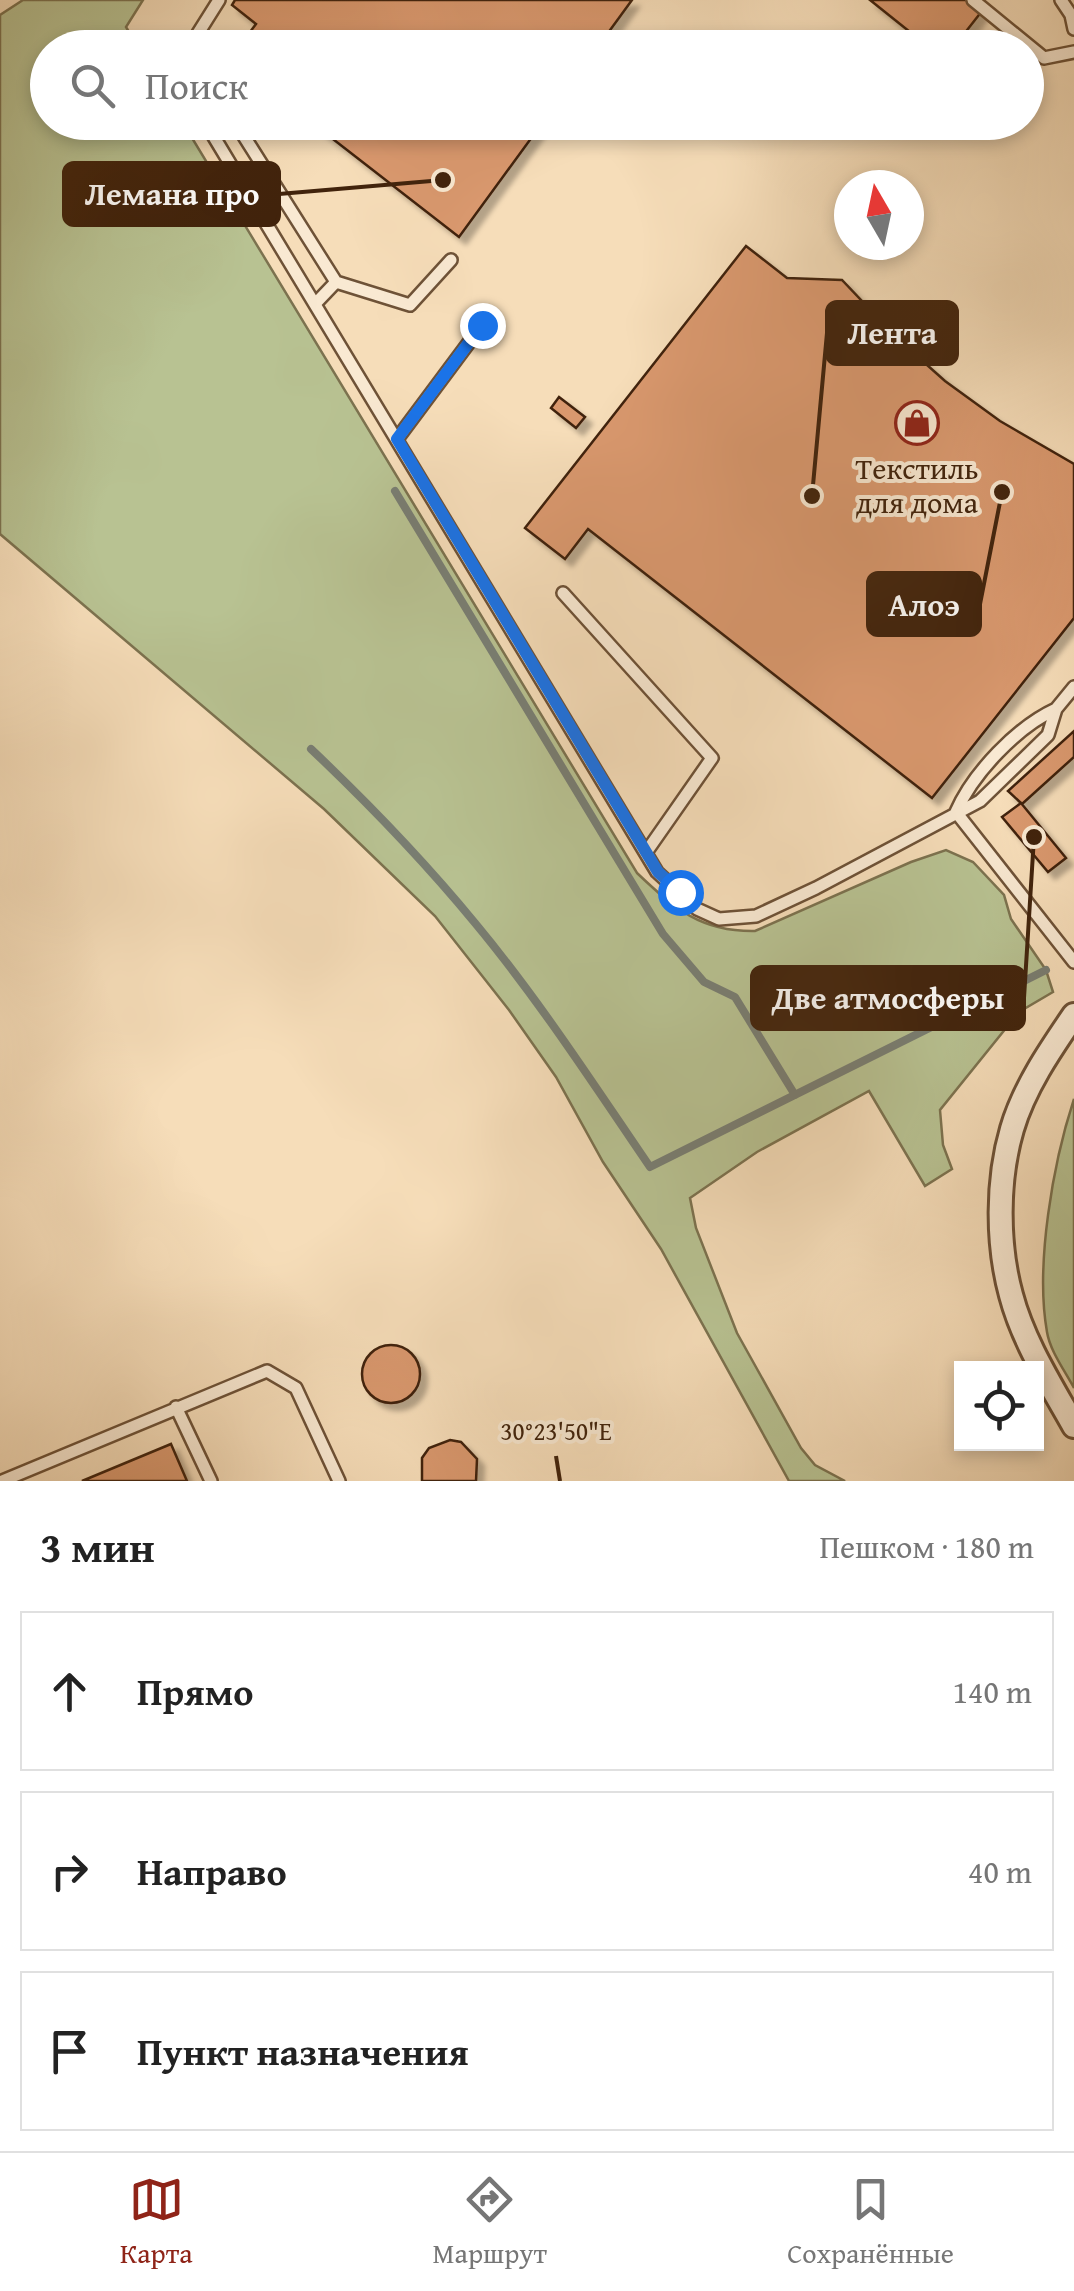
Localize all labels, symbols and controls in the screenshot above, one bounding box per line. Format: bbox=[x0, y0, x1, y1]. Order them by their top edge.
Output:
search box bbox=[30, 30, 1044, 140]
text: Поиск bbox=[145, 57, 248, 113]
icon: search bbox=[65, 58, 120, 113]
callout: Лемана про bbox=[64, 163, 279, 225]
text: Лемана про bbox=[85, 170, 259, 217]
north arrow bbox=[834, 170, 924, 260]
callout: Лента bbox=[827, 302, 957, 364]
route end bbox=[460, 303, 506, 349]
text: Лента bbox=[847, 309, 938, 356]
shop icon: Текстиль для дома bbox=[894, 400, 940, 446]
place label: Текстиль для дома bbox=[856, 446, 979, 524]
callout: Алоэ bbox=[868, 573, 980, 635]
text: Алоэ bbox=[888, 581, 960, 628]
route start bbox=[658, 870, 704, 916]
callout: Две атмосферы bbox=[752, 967, 1024, 1029]
text: Две атмосферы bbox=[771, 974, 1004, 1021]
map controls bbox=[954, 1361, 1044, 1451]
button: locate bbox=[954, 1361, 1044, 1451]
text: 30°23'50"E bbox=[500, 1413, 612, 1449]
text: 3 мин bbox=[40, 1516, 155, 1577]
text: Пешком · 180 m bbox=[819, 1523, 1034, 1570]
text: Прямо bbox=[137, 1663, 253, 1719]
icon: ahead bbox=[42, 1664, 97, 1719]
text: 140 m bbox=[953, 1668, 1032, 1715]
text: Направо bbox=[137, 1843, 287, 1899]
icon: right bbox=[42, 1844, 97, 1899]
text: 40 m bbox=[968, 1848, 1032, 1895]
text: Пункт назначения bbox=[137, 2023, 469, 2079]
icon: arrive bbox=[42, 2024, 97, 2079]
tab: Карта bbox=[120, 2172, 193, 2273]
tab: Маршрут bbox=[433, 2172, 547, 2273]
tab: Сохранённые bbox=[787, 2172, 954, 2273]

